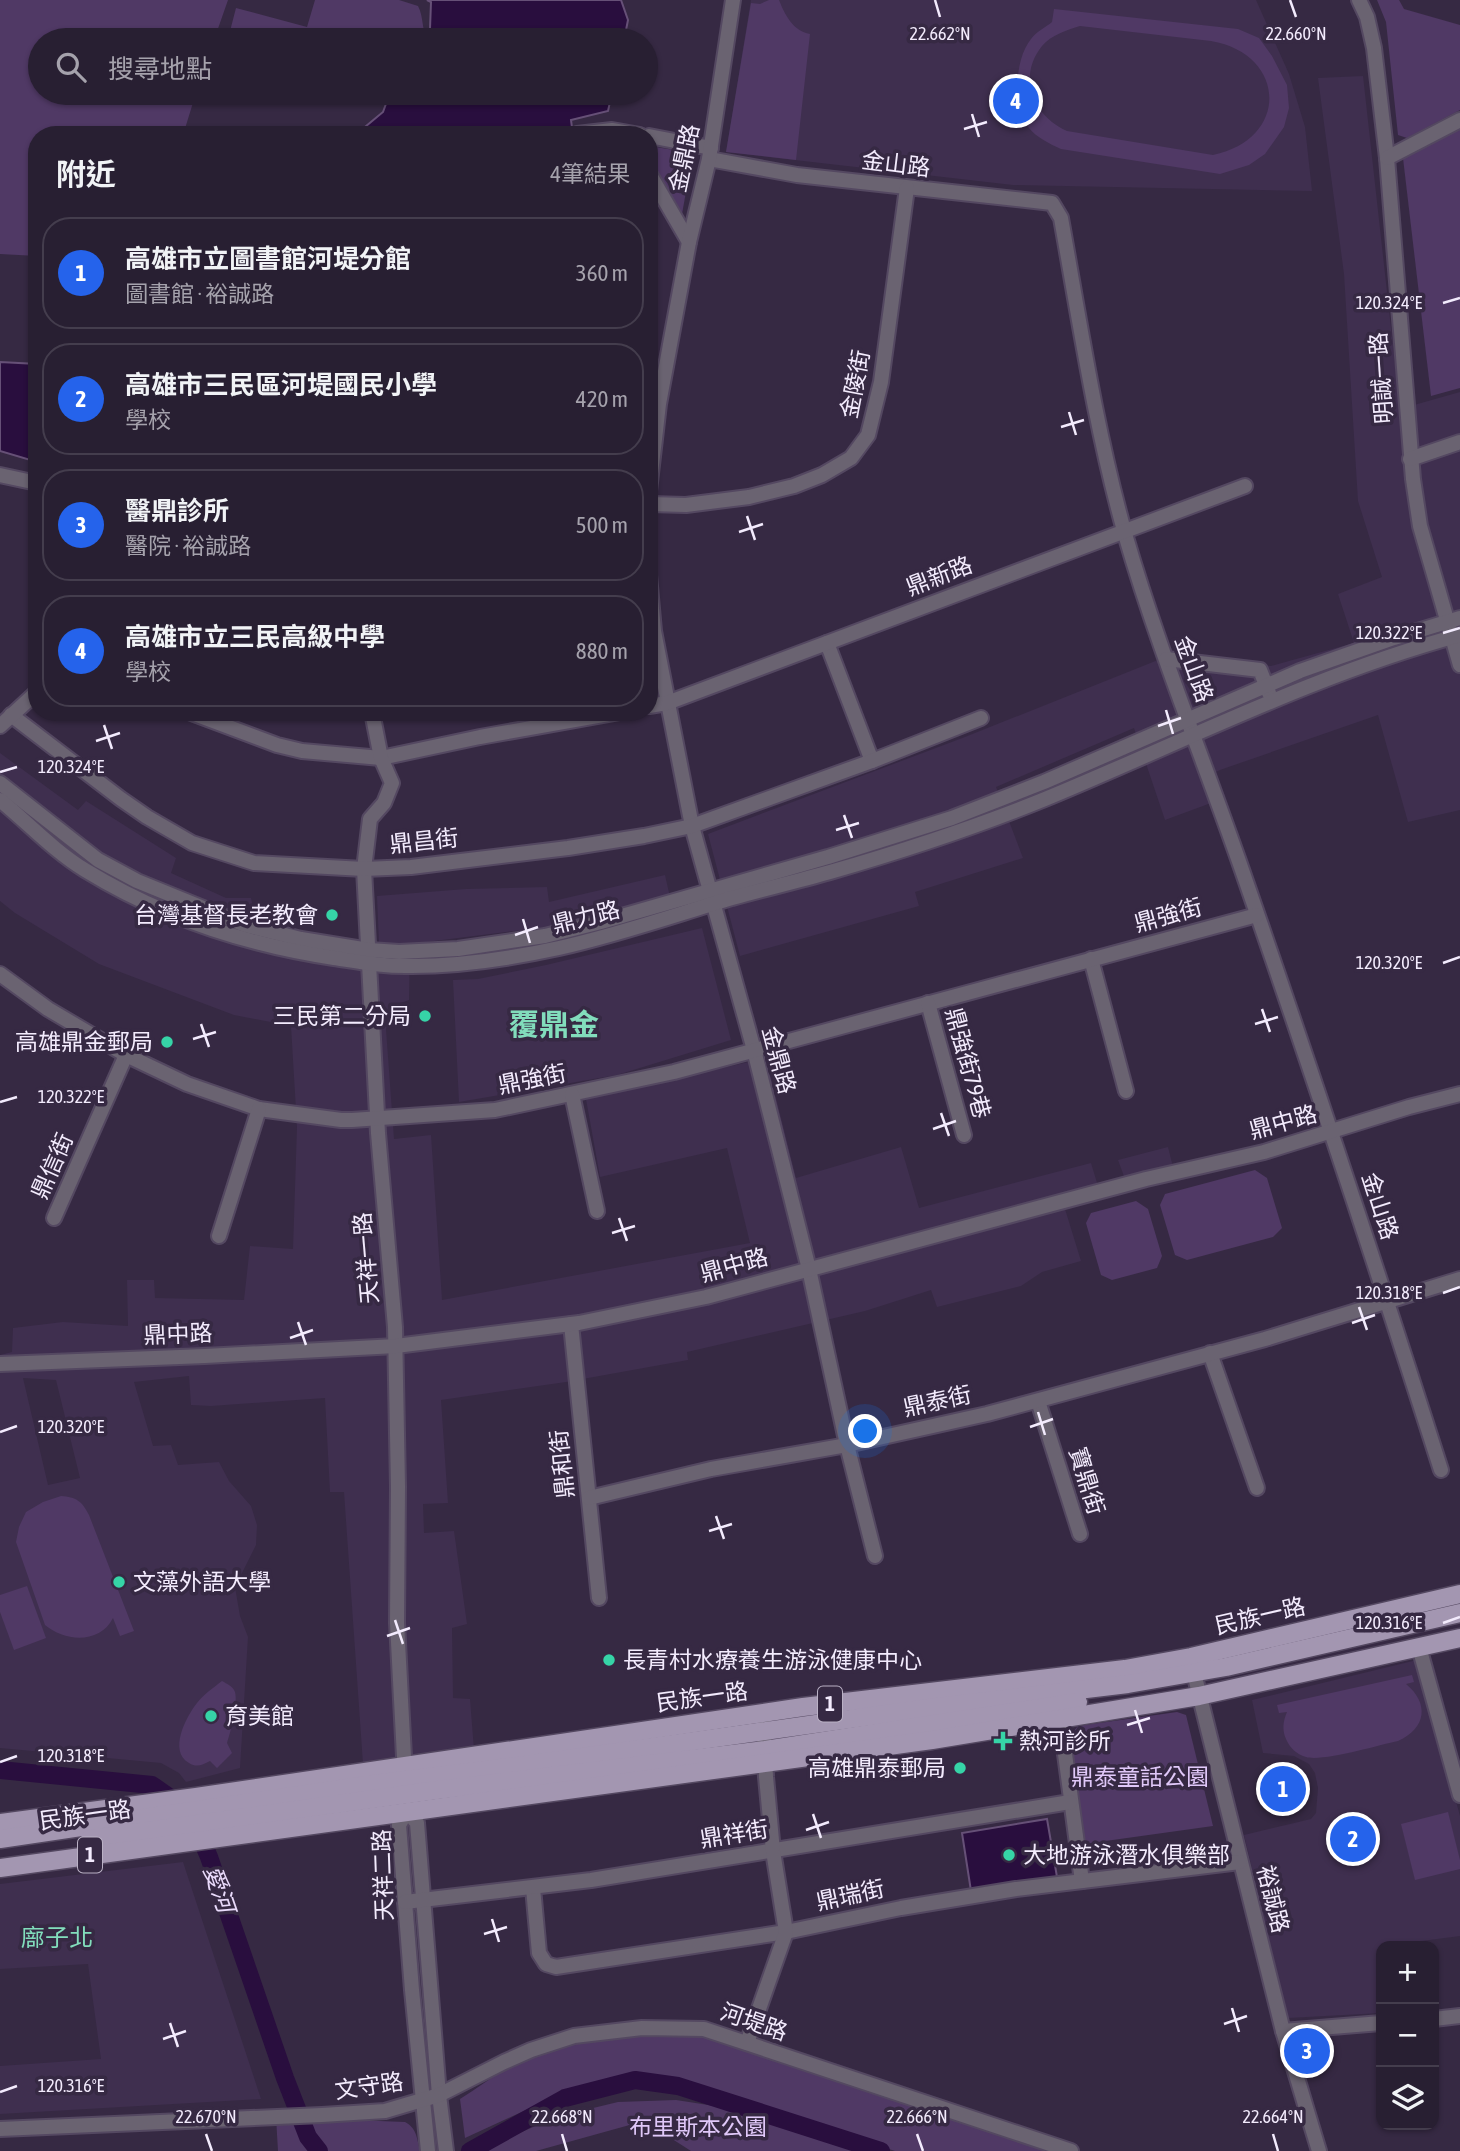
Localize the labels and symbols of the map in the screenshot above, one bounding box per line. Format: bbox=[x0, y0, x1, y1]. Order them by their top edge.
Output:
text: 22.662°N bbox=[909, 23, 971, 44]
text: 22.660°N bbox=[1265, 23, 1327, 44]
pin: 4 bbox=[993, 75, 1039, 127]
street label: 金鼎路 bbox=[664, 122, 704, 194]
street label: 金山路 bbox=[860, 147, 932, 181]
text: 120.324°E bbox=[1356, 292, 1423, 313]
street label: 明誠一路 bbox=[1365, 331, 1397, 425]
street label: 金陵街 bbox=[836, 348, 874, 420]
street label: 鼎新路 bbox=[902, 551, 976, 601]
text: 120.322°E bbox=[1356, 622, 1423, 643]
street label: 金山路 bbox=[1170, 632, 1218, 706]
text: 120.324°E bbox=[38, 756, 105, 777]
street label: 鼎昌街 bbox=[388, 824, 460, 858]
street label: 鼎強街 bbox=[1131, 894, 1205, 936]
street label: 鼎力路 bbox=[549, 896, 623, 938]
place label: 台灣基督長老教會 bbox=[134, 902, 318, 928]
marker: 台灣基督長老教會 bbox=[324, 907, 340, 923]
text: 120.320°E bbox=[1356, 952, 1423, 973]
place label: 三民第二分局 bbox=[273, 1003, 411, 1029]
street label: 鼎強街79巷 bbox=[941, 1005, 995, 1121]
district label: 覆鼎金 bbox=[509, 1007, 599, 1041]
marker: 三民第二分局 bbox=[417, 1008, 433, 1024]
street label: 金鼎路 bbox=[758, 1023, 800, 1097]
place label: 高雄鼎金郵局 bbox=[15, 1029, 153, 1055]
marker: 高雄鼎金郵局 bbox=[159, 1034, 175, 1050]
street label: 鼎強街 bbox=[496, 1060, 568, 1098]
text: 120.322°E bbox=[38, 1086, 105, 1107]
street label: 鼎中路 bbox=[1246, 1101, 1320, 1143]
street label: 鼎信街 bbox=[26, 1129, 78, 1203]
street label: 金山路 bbox=[1357, 1169, 1403, 1243]
street label: 天祥一路 bbox=[349, 1211, 383, 1305]
street label: 鼎中路 bbox=[697, 1244, 771, 1286]
text: 120.318°E bbox=[1356, 1282, 1423, 1303]
street label: 鼎中路 bbox=[143, 1320, 213, 1348]
street label: 鼎泰街 bbox=[901, 1381, 973, 1421]
your location bbox=[848, 1414, 882, 1448]
text: 120.320°E bbox=[38, 1416, 105, 1437]
street label: 鼎和街 bbox=[545, 1428, 579, 1500]
street label: 寶鼎街 bbox=[1064, 1444, 1110, 1518]
place label: 文藻外語大學 bbox=[133, 1569, 271, 1595]
marker: 文藻外語大學 bbox=[111, 1574, 127, 1590]
street label: 民族一路 bbox=[1212, 1593, 1308, 1639]
text: 120.316°E bbox=[1356, 1612, 1423, 1633]
place label: 長青村水療養生游泳健康中心 bbox=[623, 1647, 922, 1673]
marker: 長青村水療養生游泳健康中心 bbox=[601, 1652, 617, 1668]
street label: 民族一路 bbox=[655, 1678, 749, 1716]
road number: 1 bbox=[818, 1686, 842, 1722]
place label: 育美館 bbox=[225, 1703, 294, 1729]
marker: 育美館 bbox=[203, 1708, 219, 1724]
place label: 熱河診所 bbox=[1019, 1728, 1111, 1754]
marker: 熱河診所 bbox=[993, 1731, 1013, 1751]
text: 120.318°E bbox=[38, 1745, 105, 1766]
place label: 高雄鼎泰郵局 bbox=[808, 1755, 946, 1781]
marker: 高雄鼎泰郵局 bbox=[952, 1760, 968, 1776]
pin: 1 bbox=[1260, 1763, 1306, 1815]
park label: 鼎泰童話公園 bbox=[1071, 1764, 1209, 1790]
street label: 民族一路 bbox=[38, 1796, 132, 1834]
pin: 2 bbox=[1330, 1813, 1376, 1865]
street label: 鼎祥街 bbox=[698, 1816, 770, 1852]
street label: 天祥二路 bbox=[368, 1829, 398, 1921]
road number: 1 bbox=[78, 1838, 102, 1872]
place label: 大地游泳潛水俱樂部 bbox=[1023, 1842, 1230, 1868]
marker: 大地游泳潛水俱樂部 bbox=[1001, 1847, 1017, 1863]
water label: 愛河 bbox=[199, 1862, 241, 1920]
street label: 裕誠路 bbox=[1252, 1862, 1294, 1936]
street label: 鼎瑞街 bbox=[814, 1875, 886, 1915]
district label: 廍子北 bbox=[21, 1924, 93, 1951]
street label: 河堤路 bbox=[717, 1998, 791, 2046]
pin: 3 bbox=[1284, 2025, 1330, 2077]
street label: 文守路 bbox=[333, 2068, 405, 2104]
text: 120.316°E bbox=[38, 2075, 105, 2096]
text: 22.670°N bbox=[175, 2106, 237, 2127]
text: 22.668°N bbox=[531, 2106, 593, 2127]
text: 22.666°N bbox=[886, 2106, 948, 2127]
text: 22.664°N bbox=[1242, 2106, 1304, 2127]
park label: 布里斯本公園 bbox=[629, 2114, 767, 2140]

